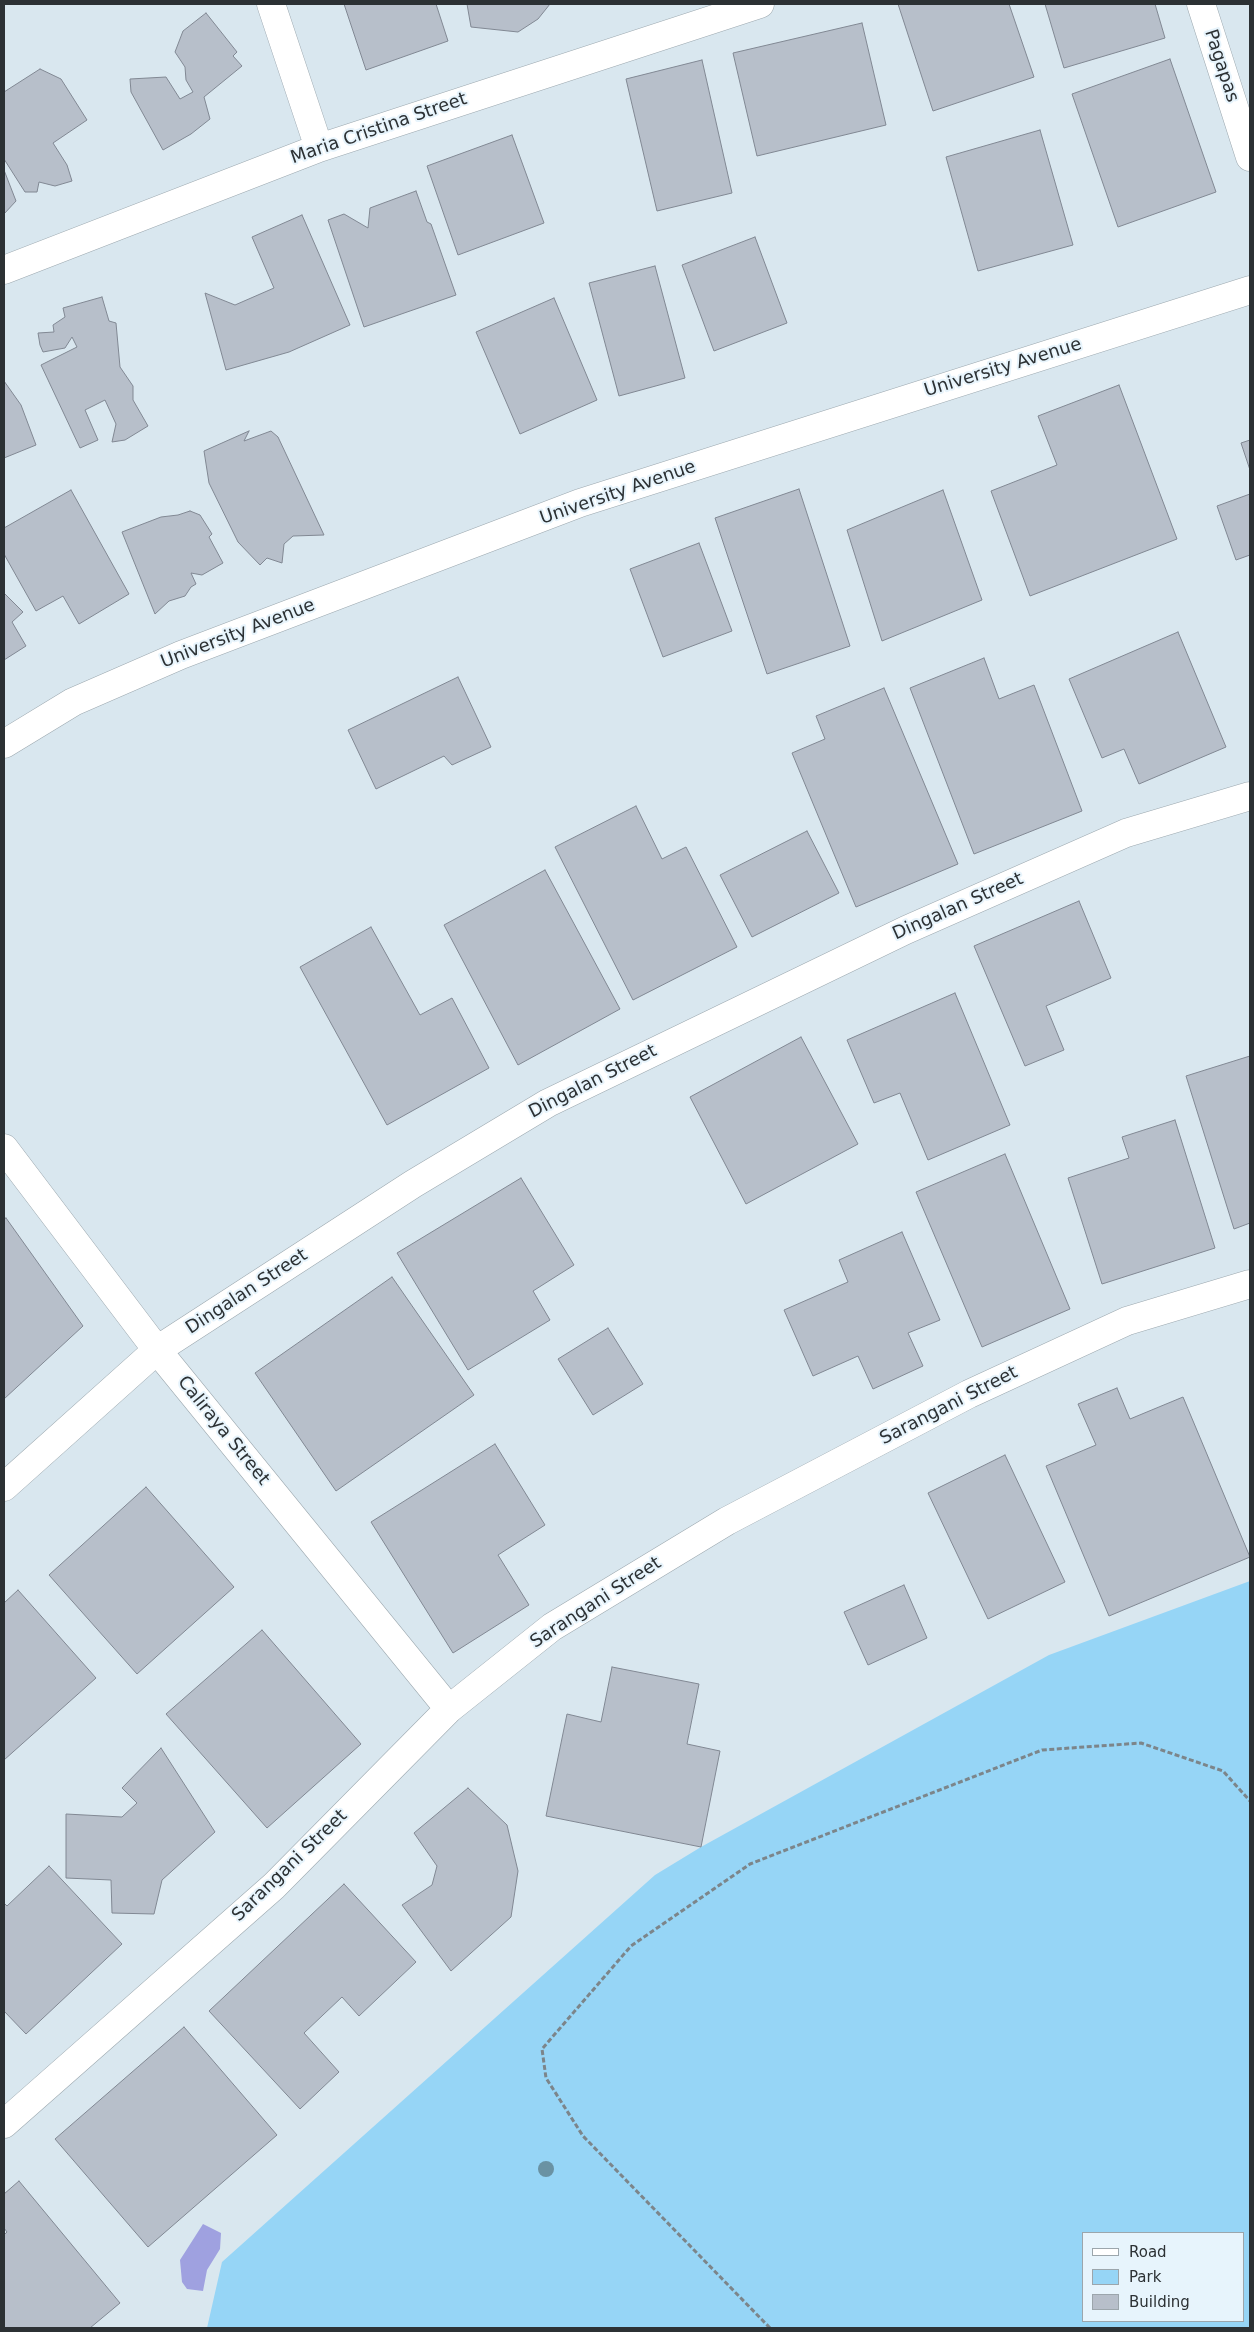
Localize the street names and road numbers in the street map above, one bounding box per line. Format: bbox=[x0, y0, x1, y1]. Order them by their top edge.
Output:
street label: Pagapas bbox=[1199, 27, 1243, 105]
street label: Maria Cristina Street bbox=[288, 89, 470, 169]
street label: University Avenue bbox=[922, 334, 1084, 402]
street label: University Avenue bbox=[537, 456, 699, 530]
street label: University Avenue bbox=[158, 595, 318, 673]
street label: Dingalan Street bbox=[889, 869, 1027, 945]
street label: Dingalan Street bbox=[525, 1040, 661, 1124]
street label: Dingalan Street bbox=[182, 1245, 312, 1339]
street label: Sarangani Street bbox=[877, 1362, 1021, 1450]
street label: Caliraya Street bbox=[172, 1372, 274, 1490]
street label: Sarangani Street bbox=[527, 1553, 665, 1653]
street label: Sarangani Street bbox=[228, 1806, 352, 1926]

